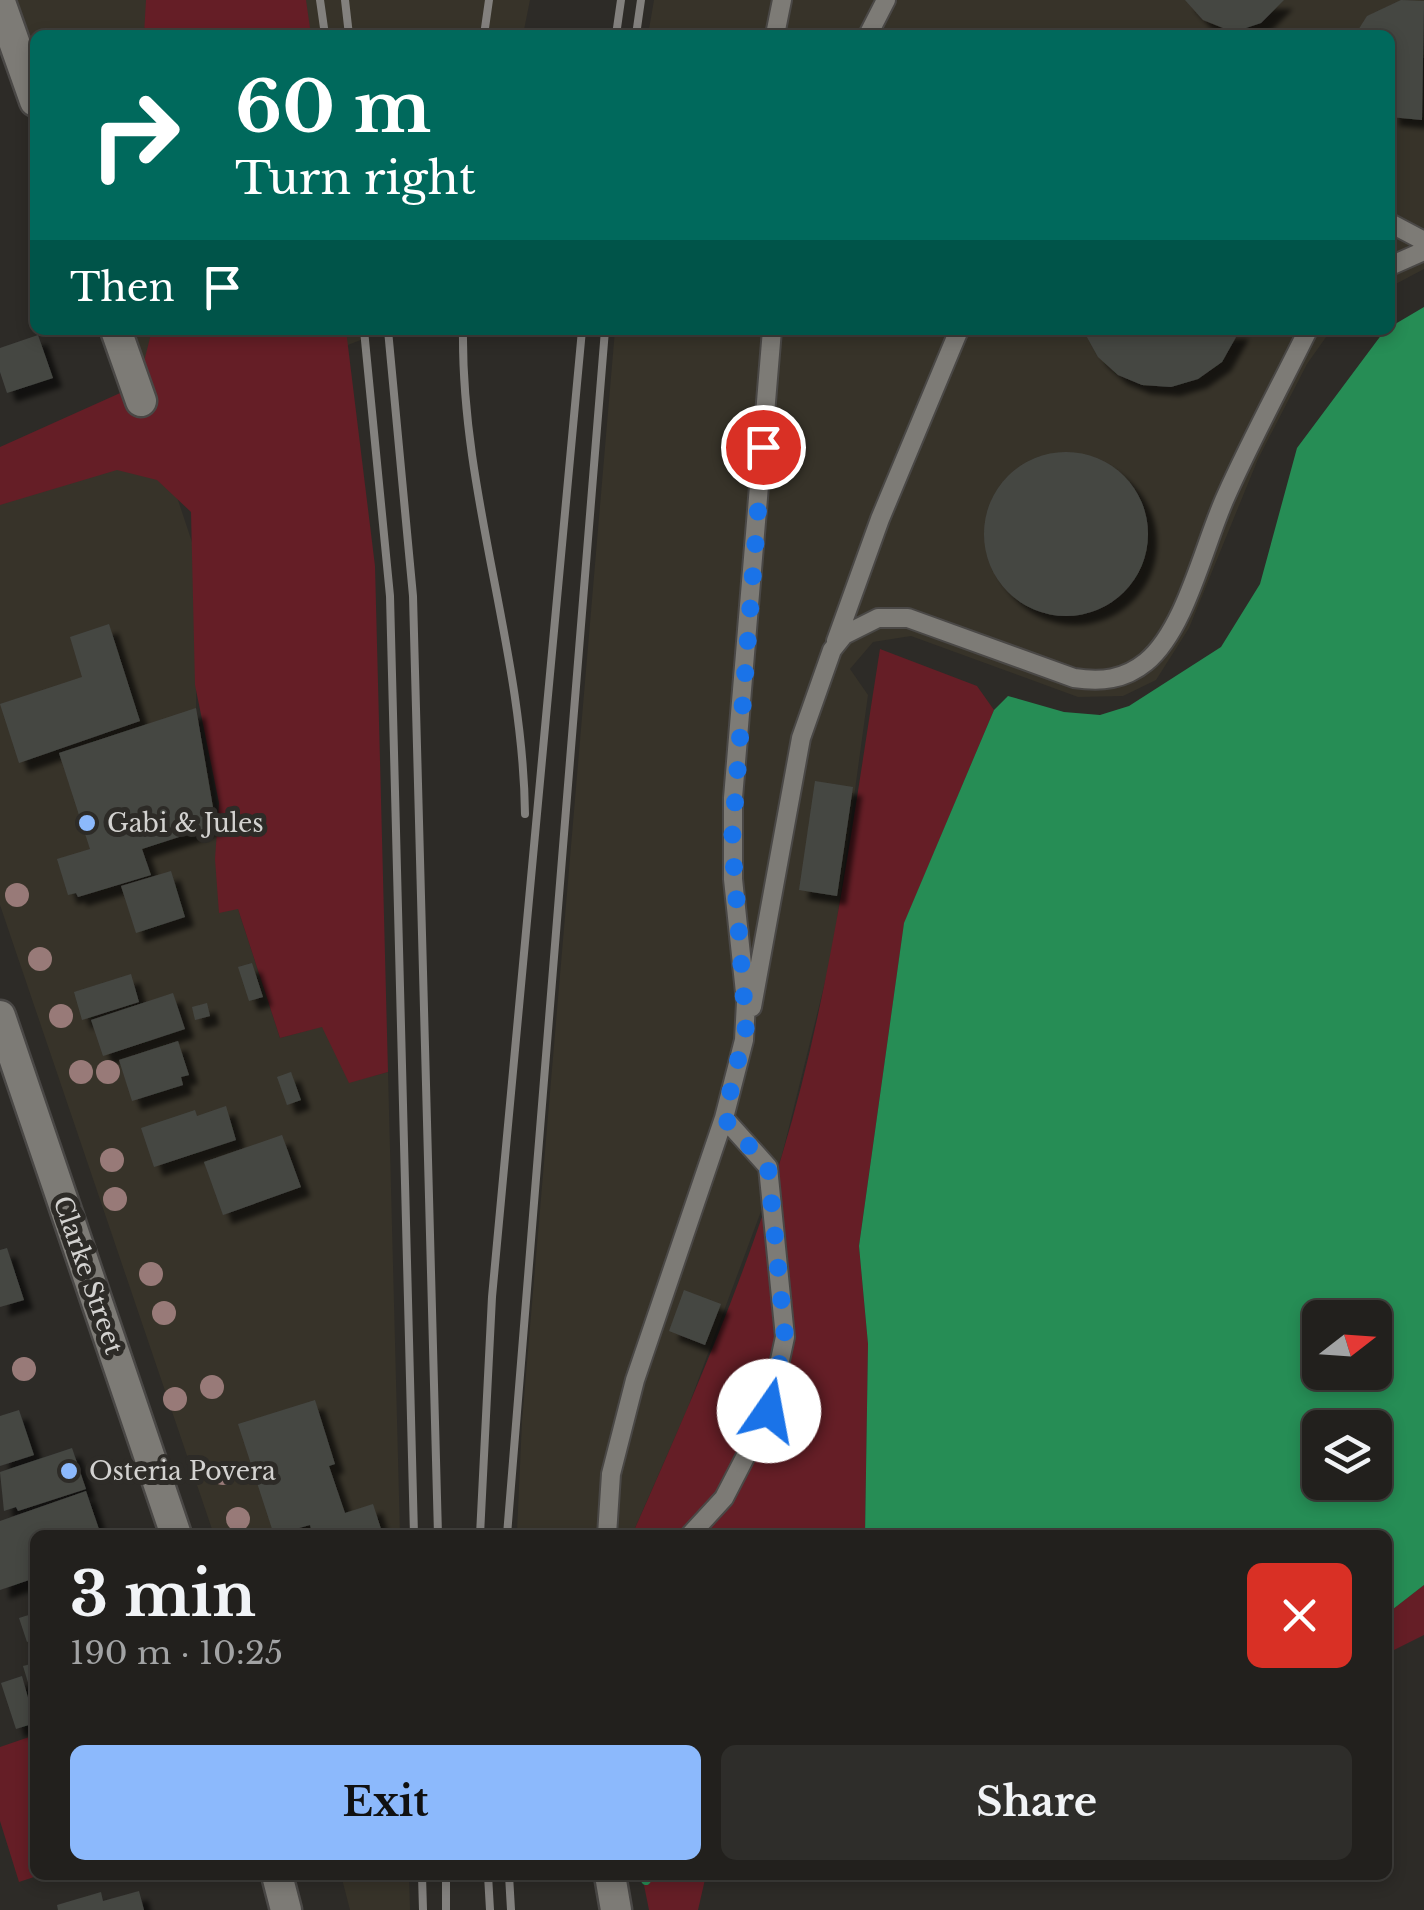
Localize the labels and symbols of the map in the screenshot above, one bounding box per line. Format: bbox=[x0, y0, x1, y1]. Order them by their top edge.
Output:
pin bbox=[721, 405, 806, 490]
place label: Gabi & Jules bbox=[107, 808, 264, 839]
marker: Gabi & Jules bbox=[76, 812, 98, 834]
street label: Clarke Street bbox=[46, 1192, 130, 1359]
north arrow bbox=[1302, 1300, 1392, 1390]
position arrow bbox=[717, 1359, 821, 1463]
place label: Osteria Povera bbox=[89, 1456, 276, 1487]
marker: Osteria Povera bbox=[58, 1460, 80, 1482]

